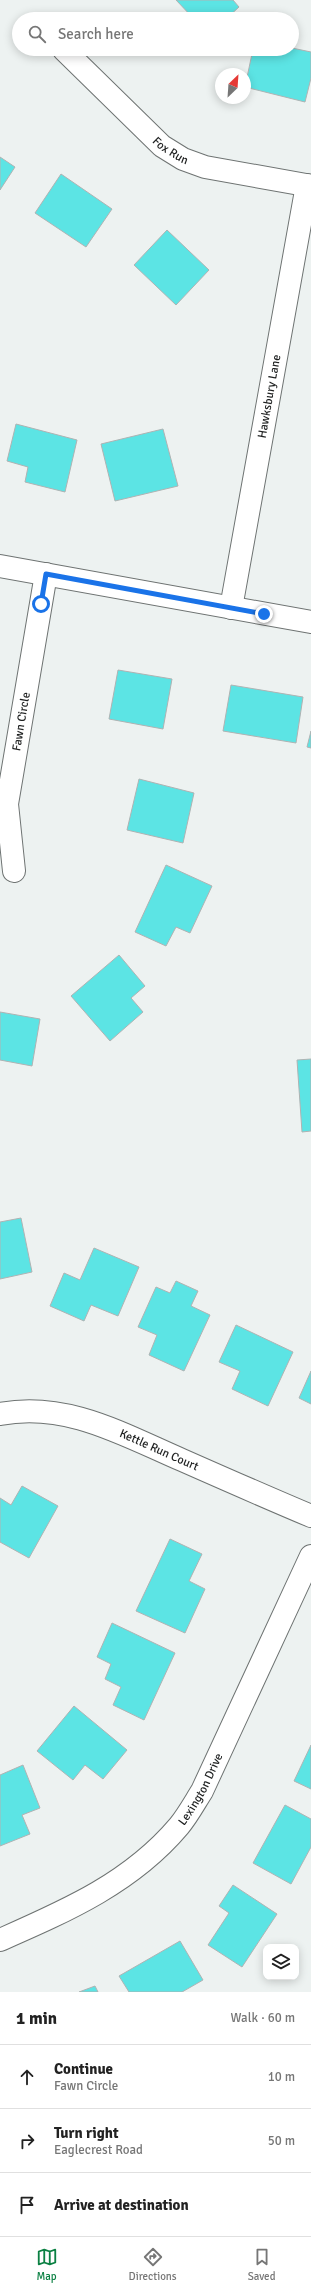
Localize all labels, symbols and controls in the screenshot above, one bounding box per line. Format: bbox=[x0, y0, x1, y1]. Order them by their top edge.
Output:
search box bbox=[12, 12, 299, 56]
icon: search bbox=[26, 23, 48, 45]
text: Search here bbox=[58, 25, 134, 43]
north arrow bbox=[215, 68, 251, 104]
street label: Fox Run bbox=[149, 134, 190, 168]
street label: Hawksbury Lane bbox=[255, 353, 284, 440]
route start bbox=[32, 595, 50, 613]
route end bbox=[255, 605, 273, 623]
street label: Fawn Circle bbox=[9, 691, 34, 752]
street label: Kettle Run Court bbox=[117, 1426, 201, 1474]
street label: Lexington Drive bbox=[175, 1751, 226, 1829]
map controls bbox=[263, 1944, 299, 1980]
button: layers bbox=[263, 1944, 299, 1980]
text: 1 min bbox=[16, 2008, 57, 2029]
text: Walk · 60 m bbox=[231, 2010, 295, 2026]
text: Continue bbox=[54, 2060, 113, 2078]
icon: ahead bbox=[16, 2066, 38, 2088]
text: 10 m bbox=[268, 2069, 295, 2085]
text: Fawn Circle bbox=[54, 2078, 118, 2094]
text: Turn right bbox=[54, 2124, 119, 2142]
icon: right bbox=[16, 2130, 38, 2152]
text: 50 m bbox=[268, 2133, 295, 2149]
text: Eaglecrest Road bbox=[54, 2142, 143, 2158]
icon: arrive bbox=[16, 2194, 38, 2216]
text: Arrive at destination bbox=[54, 2196, 189, 2214]
tab: Map bbox=[36, 2246, 58, 2283]
tab: Directions bbox=[129, 2246, 177, 2283]
tab: Saved bbox=[248, 2246, 275, 2283]

